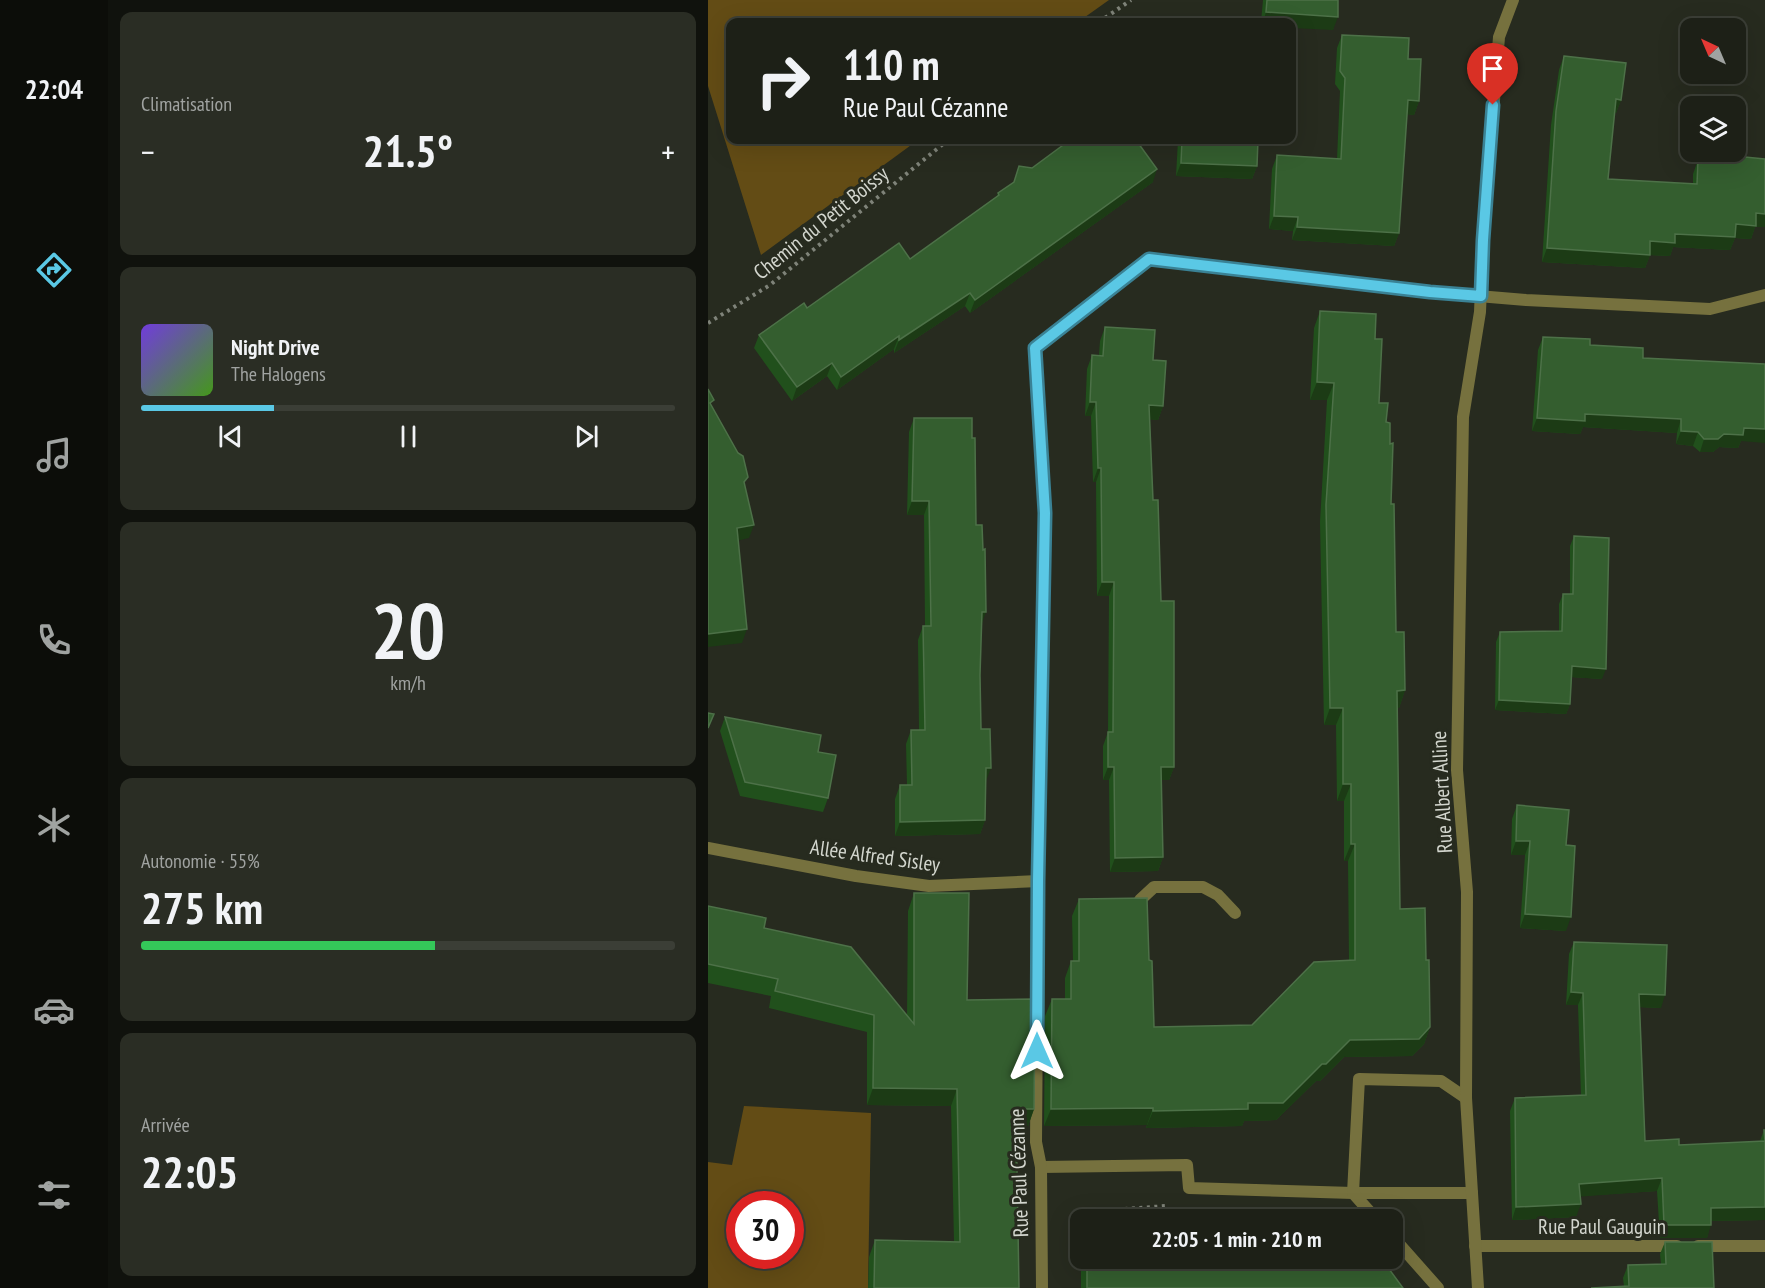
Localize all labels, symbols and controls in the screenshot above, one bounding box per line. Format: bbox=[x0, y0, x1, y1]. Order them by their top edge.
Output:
north arrow bbox=[1680, 18, 1746, 84]
map controls bbox=[1680, 18, 1746, 162]
text: 110 m bbox=[843, 37, 940, 92]
icon: right bbox=[744, 42, 822, 120]
pin bbox=[1467, 43, 1518, 105]
icon: arrive bbox=[1476, 52, 1509, 85]
text: 22:04 bbox=[25, 72, 83, 106]
text: Rue Paul Cézanne bbox=[843, 90, 1008, 124]
text: Climatisation bbox=[141, 91, 232, 117]
button: layers bbox=[1680, 96, 1746, 162]
text: 21.5° bbox=[363, 121, 453, 179]
text: − bbox=[141, 130, 155, 173]
text: + bbox=[661, 130, 675, 173]
street label: Chemin du Petit Boissy bbox=[748, 160, 894, 285]
icon: directions bbox=[33, 249, 75, 291]
text: Night Drive bbox=[231, 333, 320, 361]
text: The Halogens bbox=[231, 361, 326, 387]
icon: previous bbox=[214, 420, 247, 453]
icon: pause bbox=[392, 420, 425, 453]
icon: next bbox=[570, 420, 603, 453]
icon: music bbox=[33, 434, 75, 476]
text: 20 bbox=[371, 580, 445, 681]
icon: phone bbox=[33, 619, 75, 661]
text: km/h bbox=[390, 670, 426, 696]
street label: Rue Albert Alline bbox=[1425, 730, 1458, 854]
icon: climate bbox=[33, 804, 75, 846]
street label: Allée Alfred Sisley bbox=[808, 833, 942, 878]
text: Autonomie · 55% bbox=[141, 848, 260, 874]
text: 275 km bbox=[141, 878, 263, 936]
icon: car bbox=[33, 989, 75, 1031]
position arrow bbox=[1005, 1019, 1069, 1083]
street label: Rue Paul Cézanne bbox=[1003, 1108, 1034, 1238]
text: Arrivée bbox=[141, 1112, 190, 1138]
text: 22:05 bbox=[141, 1142, 238, 1200]
icon: filters bbox=[33, 1174, 75, 1216]
speed limit sign: 30 bbox=[726, 1191, 804, 1269]
street label: Rue Paul Gauguin bbox=[1538, 1213, 1666, 1240]
text: 22:05 · 1 min · 210 m bbox=[1151, 1225, 1322, 1253]

